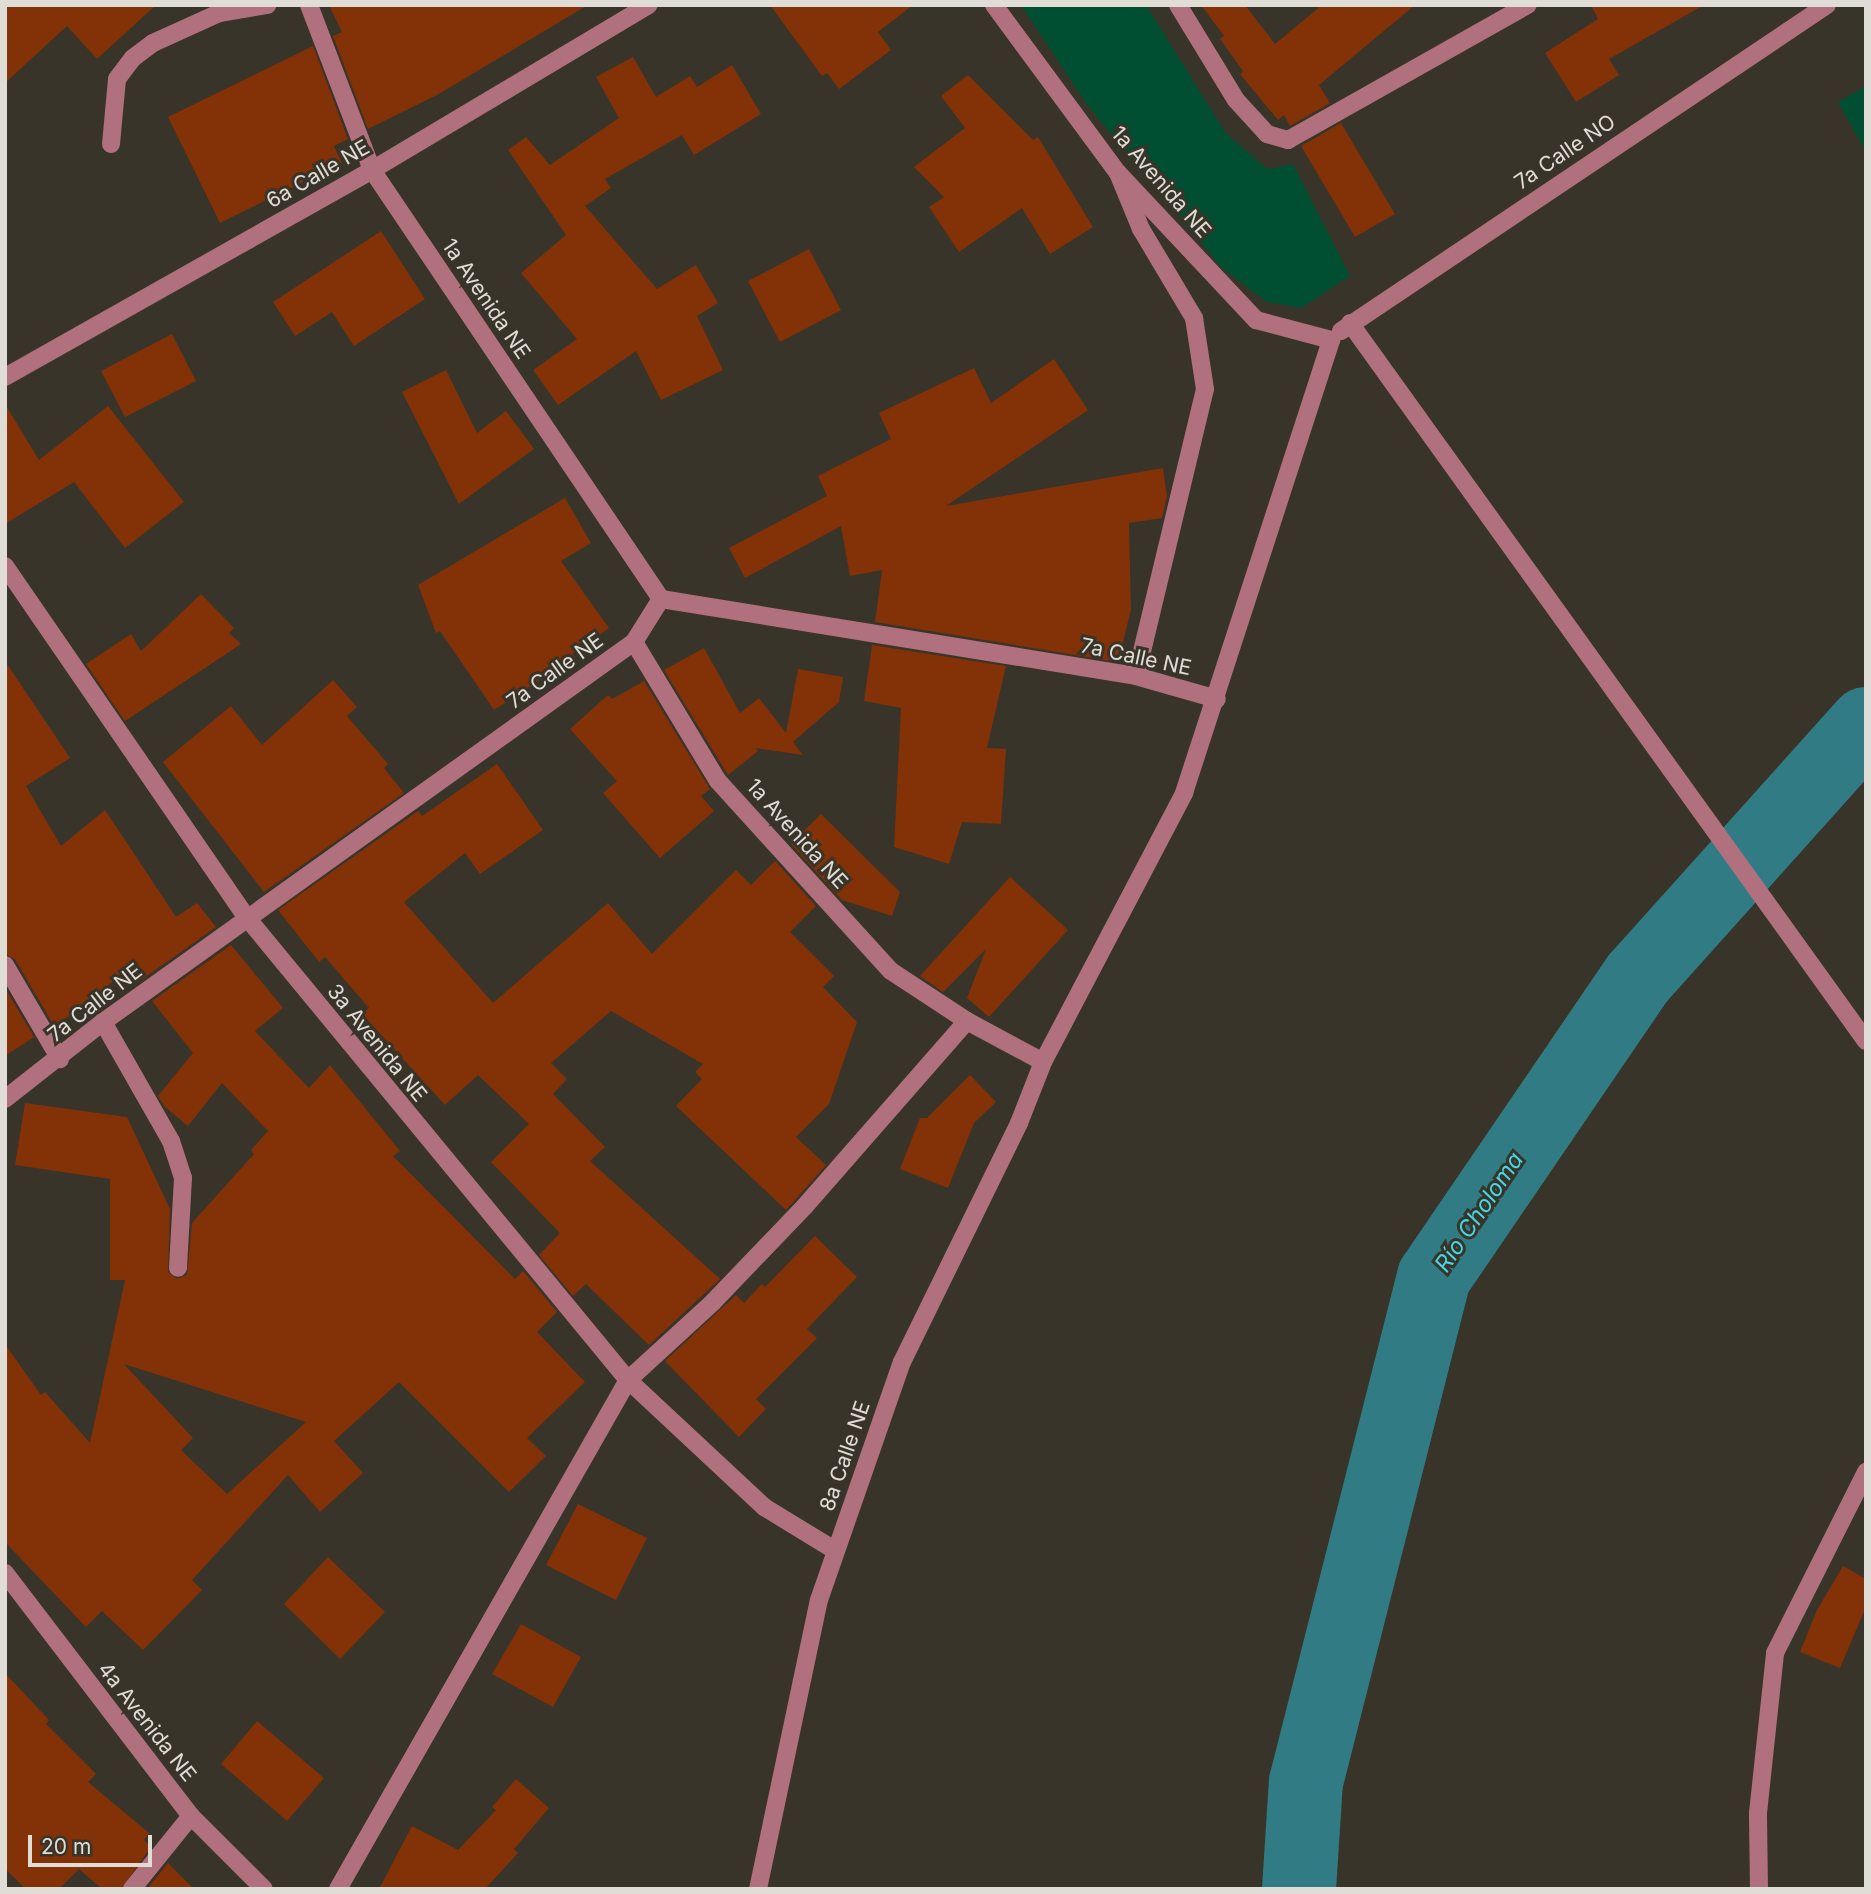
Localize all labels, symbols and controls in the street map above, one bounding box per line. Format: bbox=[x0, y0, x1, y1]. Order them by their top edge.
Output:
street label: 7a Calle NO bbox=[1510, 109, 1620, 195]
street label: 1a Avenida NE bbox=[1106, 121, 1216, 243]
street label: 6a Calle NE bbox=[262, 134, 374, 214]
street label: 1a Avenida NE bbox=[437, 234, 535, 364]
street label: 7a Calle NE bbox=[502, 628, 608, 714]
street label: 7a Calle NE bbox=[1078, 633, 1194, 681]
street label: 1a Avenida NE bbox=[741, 774, 853, 894]
street label: 7a Calle NE bbox=[43, 958, 147, 1048]
street label: 3a Avenida NE bbox=[322, 979, 432, 1107]
water label: Río Choloma bbox=[1429, 1147, 1529, 1277]
street label: 8a Calle NE bbox=[814, 1398, 876, 1514]
street label: 4a Avenida NE bbox=[93, 1657, 201, 1787]
scale bar bbox=[32, 1820, 156, 1864]
text: 20 m bbox=[41, 1834, 91, 1859]

